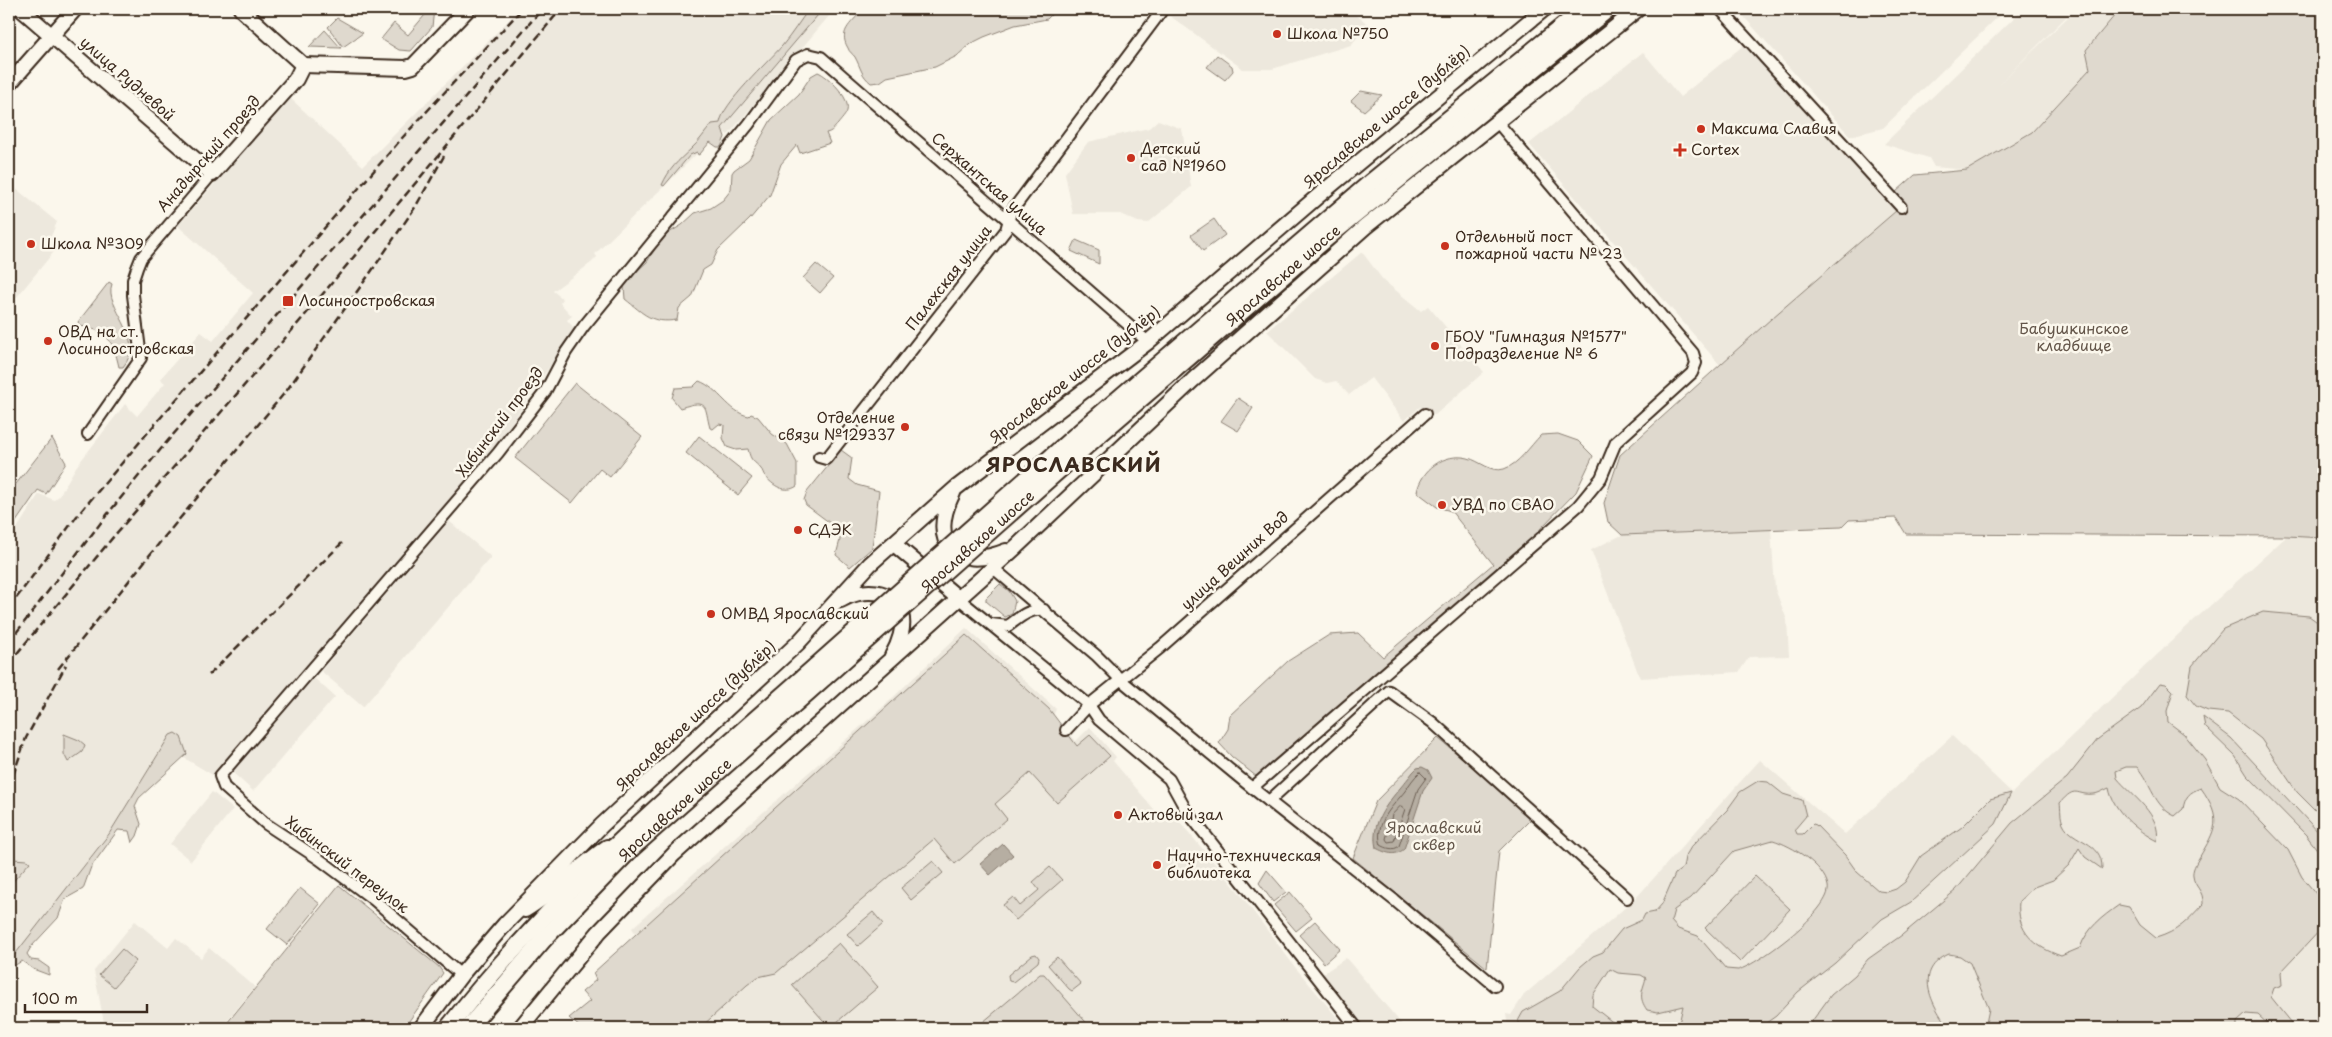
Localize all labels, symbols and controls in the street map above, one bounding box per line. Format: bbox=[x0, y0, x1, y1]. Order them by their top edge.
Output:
place label: Школа №750 bbox=[1287, 21, 1389, 44]
marker: Школа №750 bbox=[1271, 28, 1283, 40]
street label: улица Рудневой bbox=[76, 30, 180, 126]
street label: Ярославское шоссе (дублёр) bbox=[1297, 39, 1475, 193]
street label: Анадырский проезд bbox=[151, 90, 265, 216]
place label: Максима Славия bbox=[1711, 116, 1837, 139]
marker: Максима Славия bbox=[1695, 123, 1707, 135]
street label: Сержантская улица bbox=[927, 126, 1053, 240]
place label: Детский сад №1960 bbox=[1140, 136, 1226, 176]
place label: Cortex bbox=[1691, 137, 1739, 160]
marker: Cortex bbox=[1673, 143, 1687, 157]
marker: Детский сад №1960 bbox=[1125, 152, 1137, 164]
street label: Ярославское шоссе bbox=[1219, 218, 1345, 331]
street label: Палехская улица bbox=[899, 219, 997, 335]
place label: Отдельный пост пожарной части № 23 bbox=[1455, 224, 1622, 264]
place label: Школа №309 bbox=[41, 231, 144, 254]
marker: Школа №309 bbox=[25, 238, 37, 250]
marker: Отдельный пост пожарной части № 23 bbox=[1439, 240, 1451, 252]
place label: Лосиноостровская bbox=[299, 288, 435, 311]
marker: Лосиноостровская bbox=[281, 294, 295, 308]
street label: Ярославское шоссе (дублёр) bbox=[983, 300, 1165, 449]
park label: Бабушкинское кладбище bbox=[2019, 316, 2129, 356]
place label: ОВД на ст. Лосиноостровская bbox=[58, 319, 194, 359]
place label: ГБОУ "Гимназия №1577" Подразделение № 6 bbox=[1445, 324, 1627, 364]
marker: ОВД на ст. Лосиноостровская bbox=[42, 335, 54, 347]
marker: ГБОУ "Гимназия №1577" Подразделение № 6 bbox=[1429, 340, 1441, 352]
street label: Хибинский проезд bbox=[450, 361, 548, 481]
place label: Отделение связи №129337 bbox=[778, 405, 896, 445]
marker: Отделение связи №129337 bbox=[899, 421, 911, 433]
district label: ЯРОСЛАВСКИЙ bbox=[985, 449, 1162, 479]
street label: Ярославское шоссе bbox=[914, 484, 1039, 598]
place label: УВД по СВАО bbox=[1452, 492, 1554, 515]
marker: УВД по СВАО bbox=[1436, 499, 1448, 511]
street label: улица Вешних Вод bbox=[1175, 505, 1293, 615]
place label: СДЭК bbox=[808, 517, 852, 540]
marker: СДЭК bbox=[792, 524, 804, 536]
place label: ОМВД Ярославский bbox=[721, 601, 869, 624]
marker: ОМВД Ярославский bbox=[705, 608, 717, 620]
street label: Ярославское шоссе (дублёр) bbox=[609, 634, 780, 796]
street label: Ярославское шоссе bbox=[611, 752, 736, 867]
place label: Актовый зал bbox=[1128, 802, 1223, 825]
marker: Актовый зал bbox=[1112, 809, 1124, 821]
street label: Хибинский переулок bbox=[281, 810, 415, 918]
park label: Ярославский сквер bbox=[1385, 815, 1482, 855]
place label: Научно-техническая библиотека bbox=[1167, 843, 1321, 883]
marker: Научно-техническая библиотека bbox=[1151, 859, 1163, 871]
scale bar bbox=[25, 982, 148, 1014]
text: 100 m bbox=[32, 986, 78, 1009]

